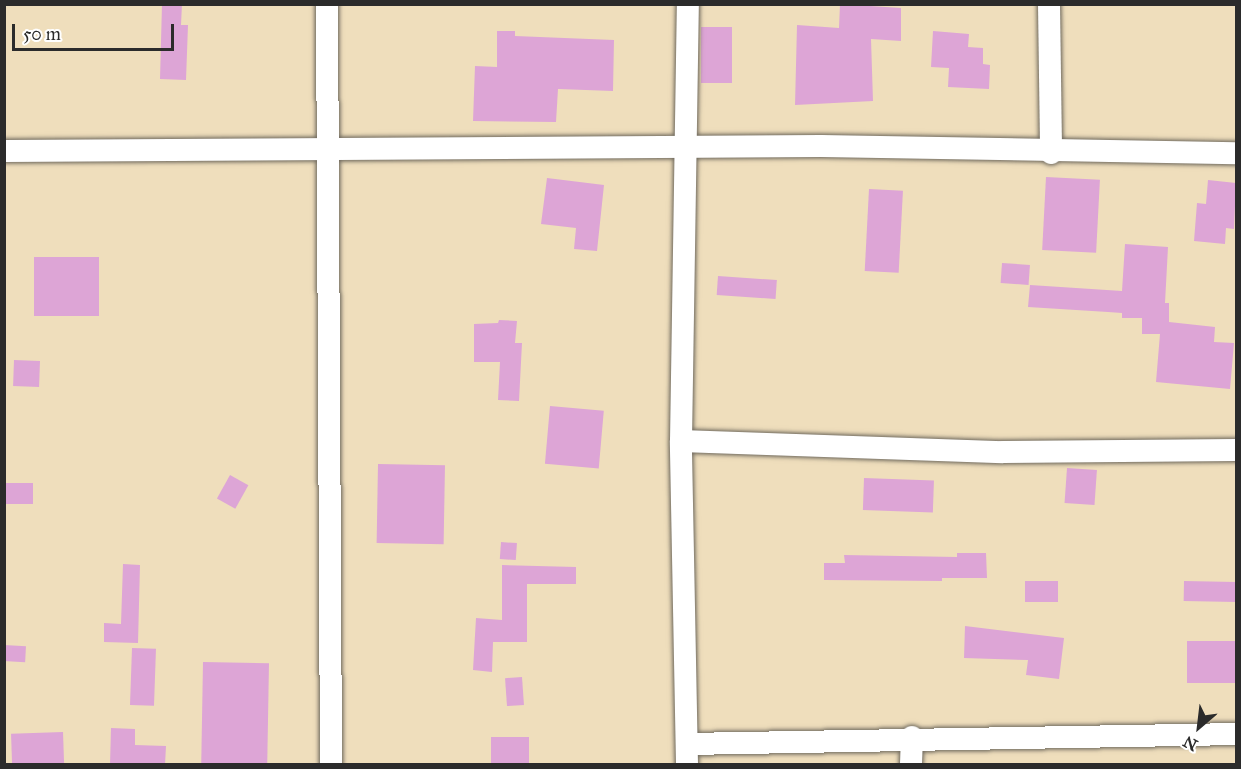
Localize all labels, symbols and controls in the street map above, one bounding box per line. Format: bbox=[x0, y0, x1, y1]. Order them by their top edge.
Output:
scale bar bbox=[15, 12, 177, 50]
text: 50 m bbox=[23, 23, 61, 45]
north arrow bbox=[1169, 697, 1229, 757]
text: N bbox=[1180, 732, 1201, 755]

